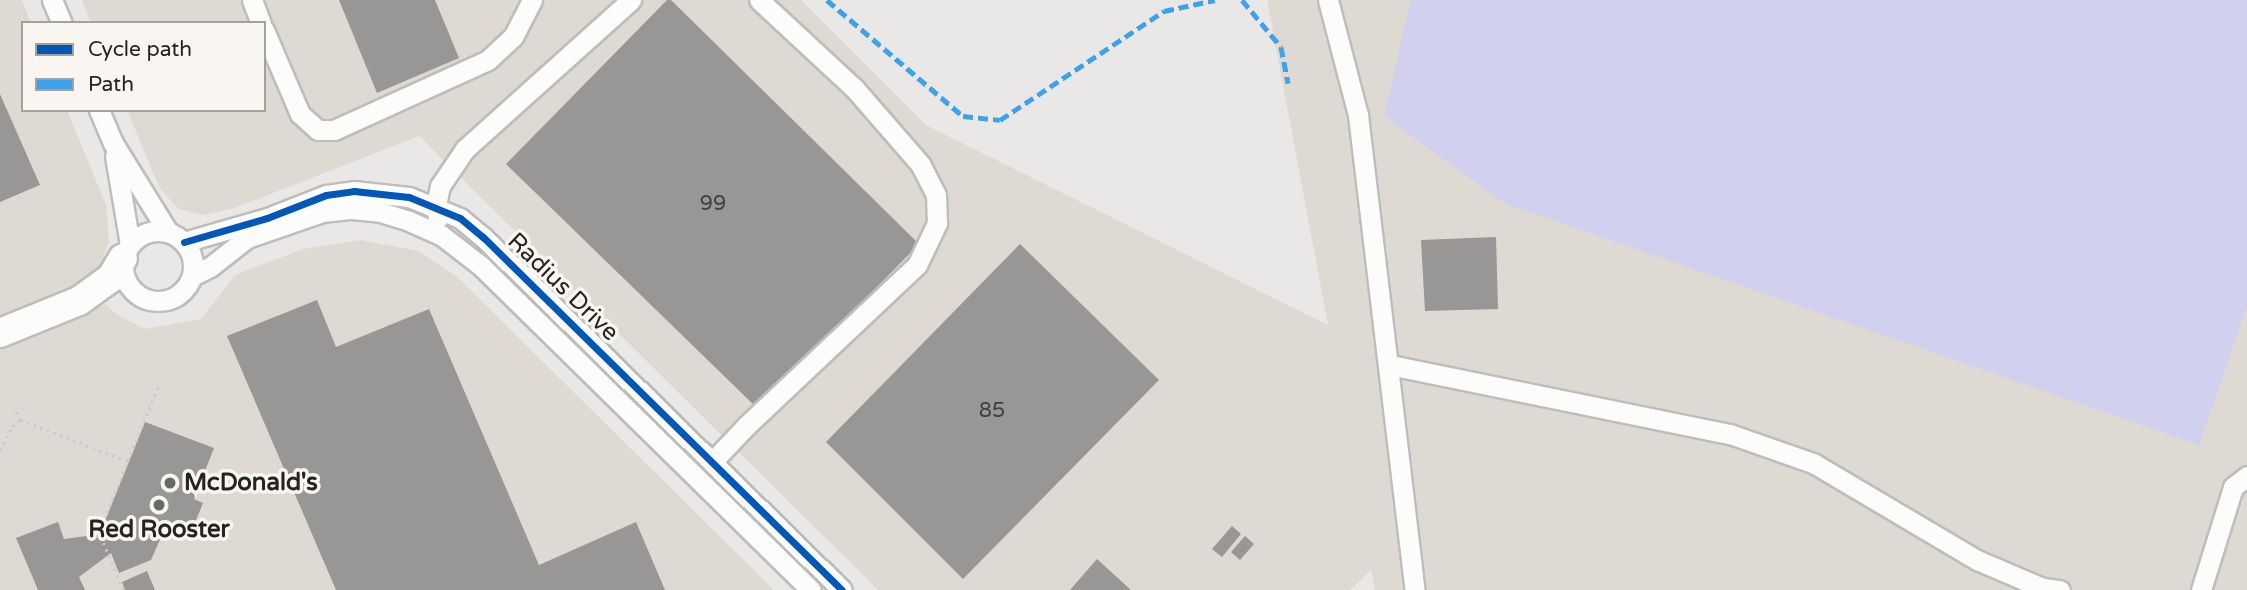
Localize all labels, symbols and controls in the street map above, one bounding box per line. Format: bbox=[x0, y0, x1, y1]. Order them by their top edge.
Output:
legend bbox=[21, 21, 266, 112]
text: Cycle path bbox=[88, 37, 192, 62]
text: Path bbox=[88, 72, 134, 97]
house number: 99 bbox=[700, 191, 726, 217]
street label: Radius Drive bbox=[501, 227, 625, 347]
house number: 85 bbox=[979, 398, 1005, 424]
place label: McDonald's bbox=[184, 469, 318, 497]
marker: McDonald's bbox=[162, 475, 178, 491]
marker: Red Rooster bbox=[151, 497, 167, 513]
place label: Red Rooster bbox=[88, 516, 230, 544]

